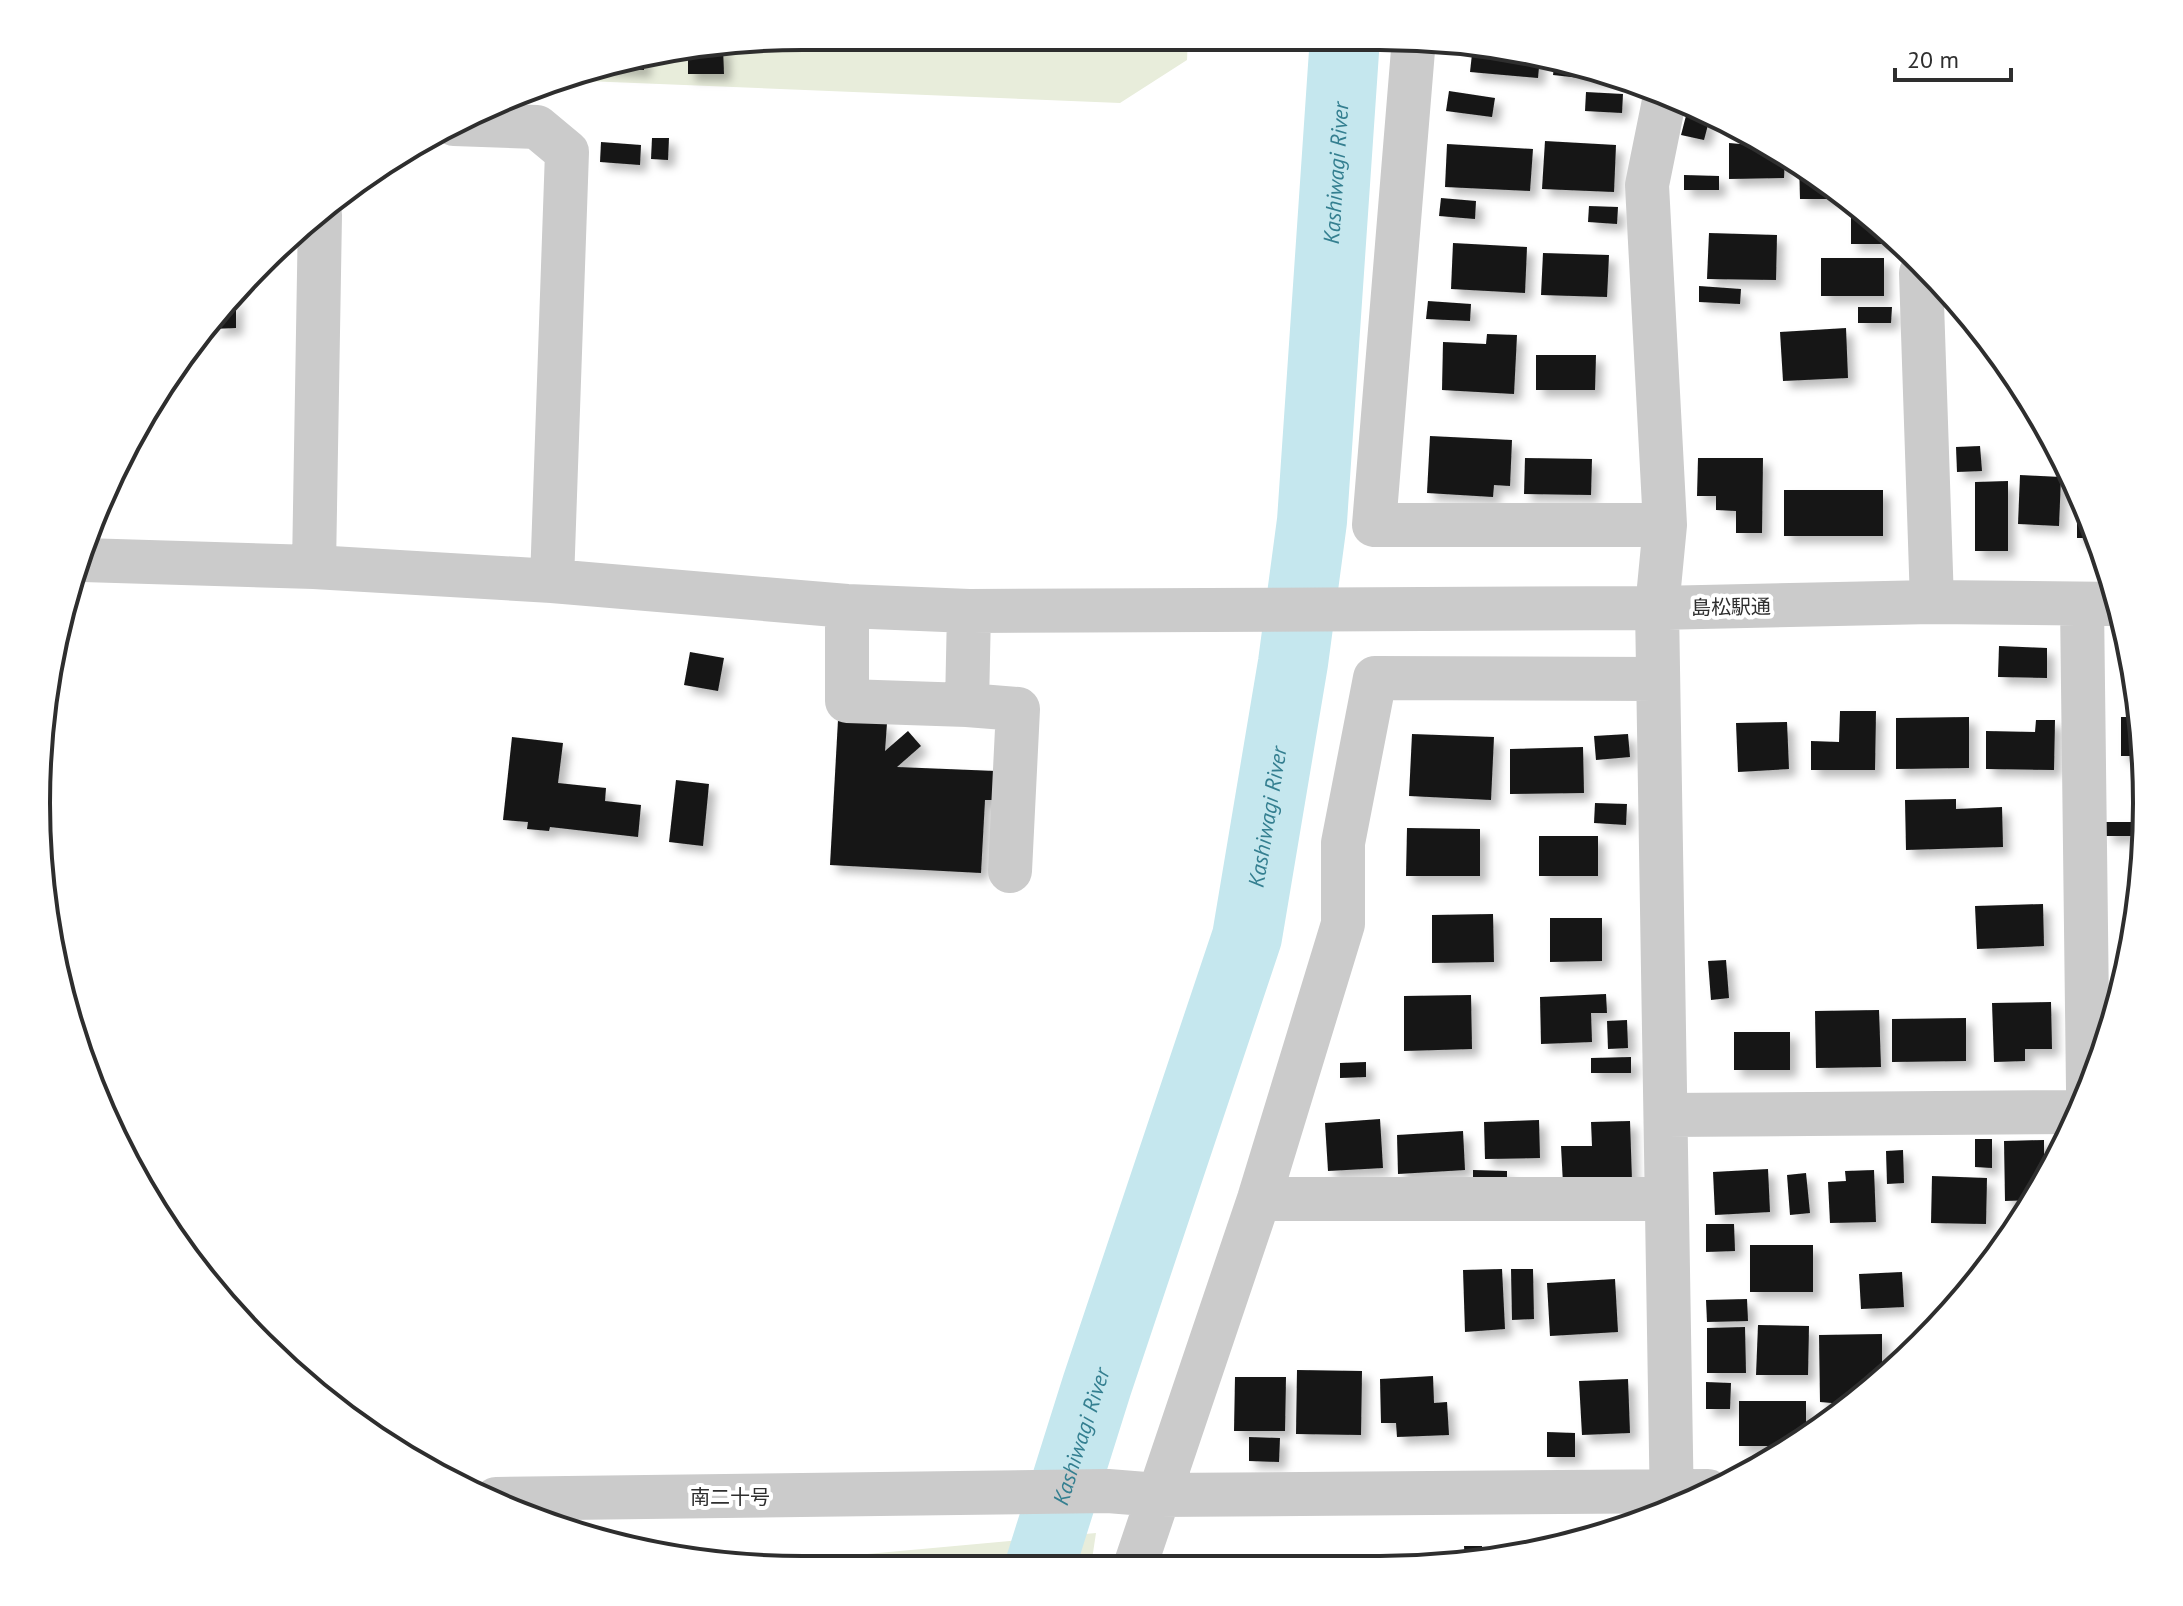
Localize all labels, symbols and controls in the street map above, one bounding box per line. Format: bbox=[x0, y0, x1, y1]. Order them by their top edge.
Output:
scale bar bbox=[1895, 32, 2011, 82]
text: 20 m bbox=[1907, 44, 1959, 75]
water label: Kashiwagi River bbox=[1317, 99, 1355, 245]
street label: 島松駅通 bbox=[1691, 593, 1771, 621]
water label: Kashiwagi River bbox=[1242, 743, 1293, 889]
water label: Kashiwagi River bbox=[1046, 1362, 1116, 1508]
street label: 南二十号 bbox=[690, 1484, 770, 1510]

